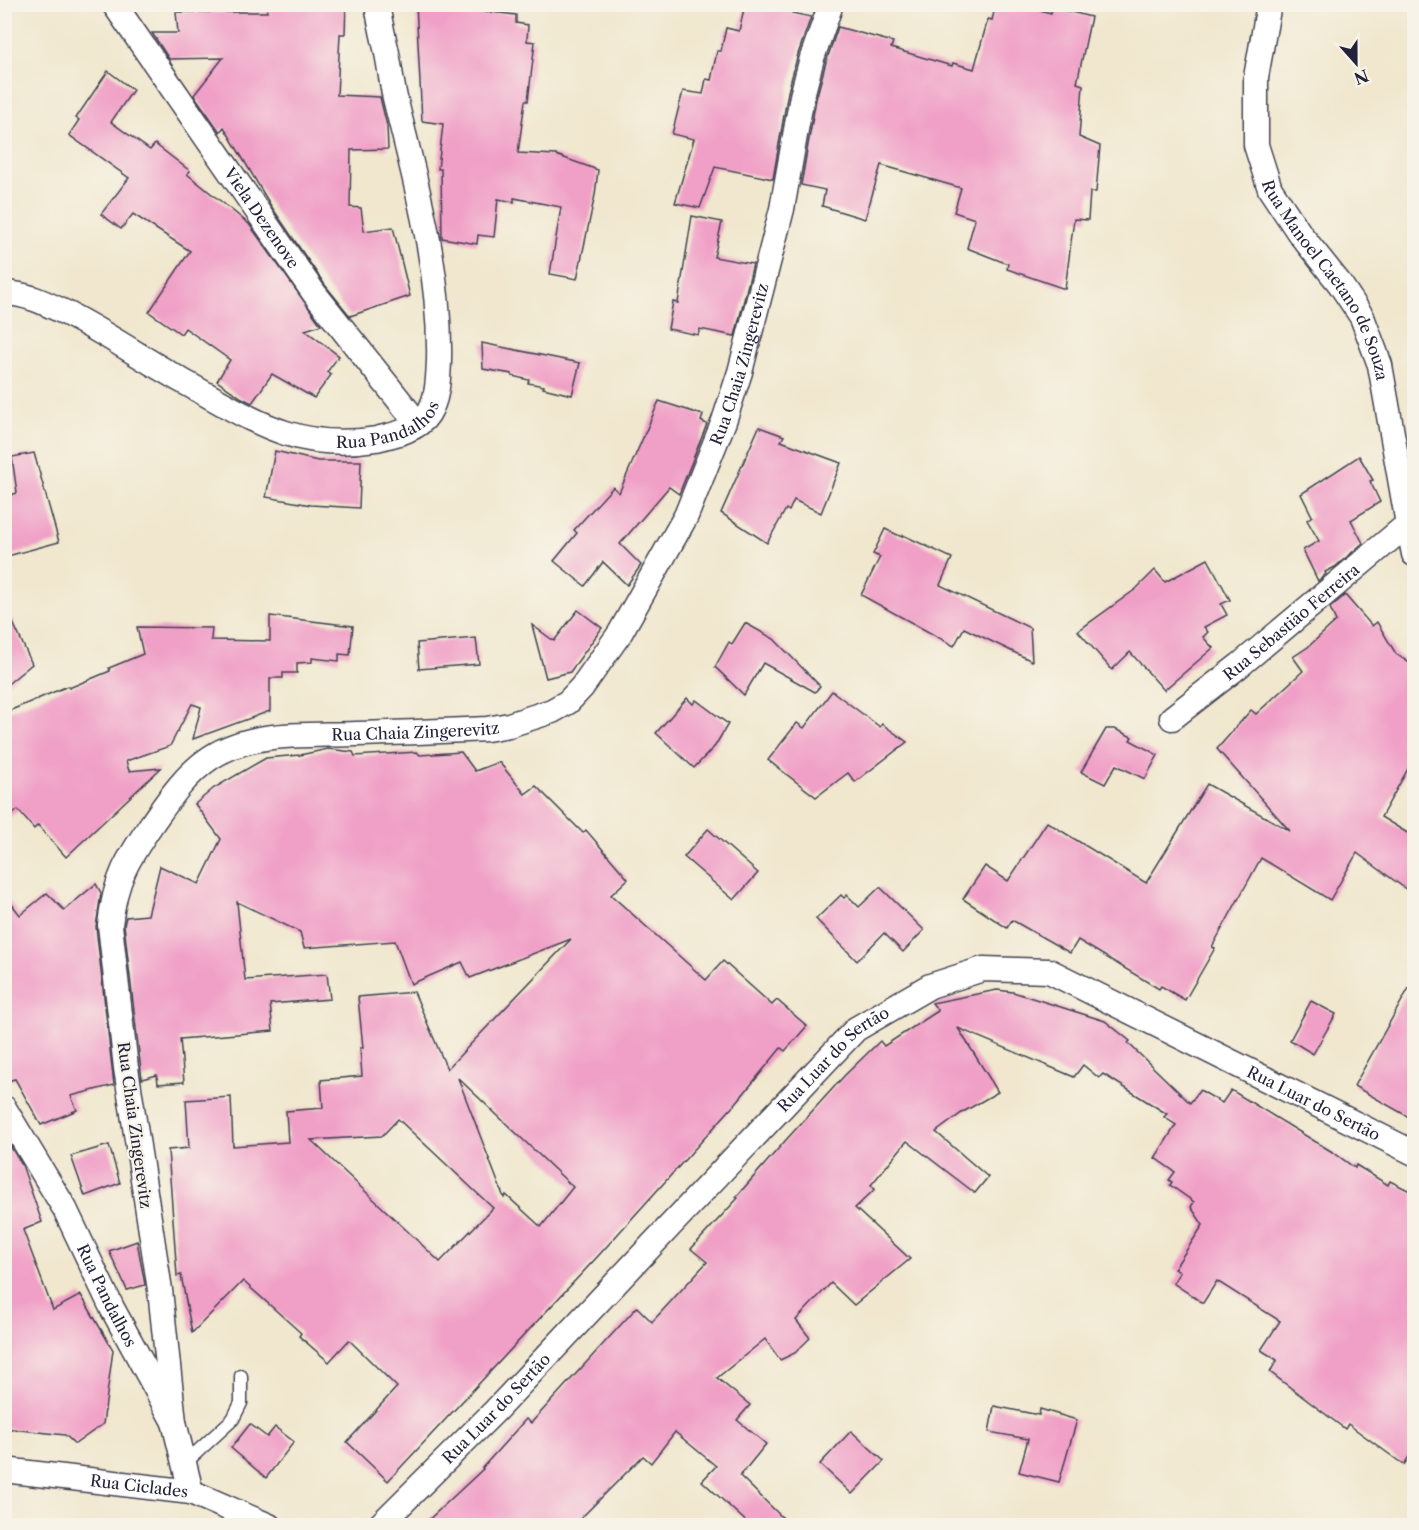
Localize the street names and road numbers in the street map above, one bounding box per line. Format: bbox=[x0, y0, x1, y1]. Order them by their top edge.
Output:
street label: Viela Dezenove bbox=[219, 163, 304, 272]
street label: Rua Manoel Caetano de Souza bbox=[1258, 177, 1393, 382]
street label: Rua Chaia Zingerevitz bbox=[705, 281, 773, 448]
street label: Rua Pandalhos bbox=[336, 398, 443, 452]
street label: Rua Sebastião Ferreira bbox=[1219, 559, 1364, 685]
street label: Rua Chaia Zingerevitz bbox=[331, 717, 501, 745]
street label: Rua Luar do Sertão bbox=[773, 1002, 893, 1116]
street label: Rua Chaia Zingerevitz bbox=[113, 1040, 157, 1210]
street label: Rua Luar do Sertão bbox=[1244, 1061, 1384, 1145]
street label: Rua Pandalhos bbox=[73, 1241, 141, 1350]
street label: Rua Luar do Sertão bbox=[438, 1349, 555, 1468]
street label: Rua Ciclades bbox=[89, 1470, 189, 1502]

